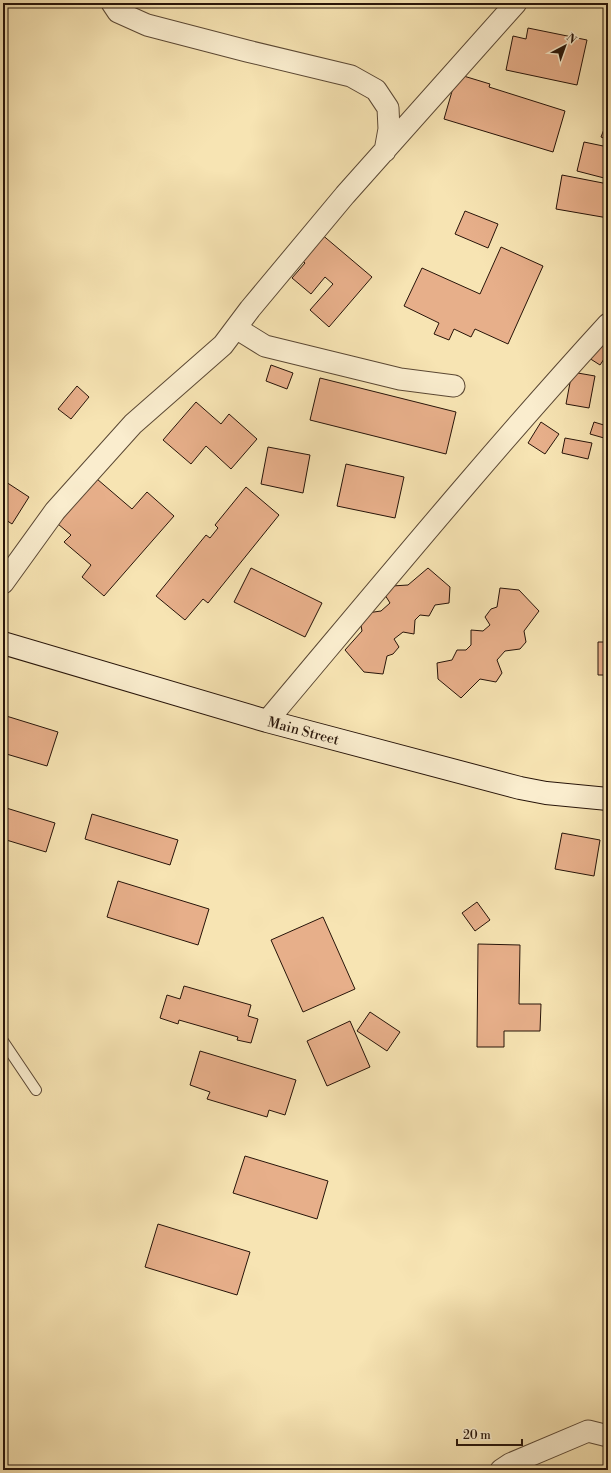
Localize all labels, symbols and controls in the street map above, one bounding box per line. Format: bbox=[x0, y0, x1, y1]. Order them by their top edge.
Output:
north arrow bbox=[545, 26, 585, 66]
text: N bbox=[563, 31, 579, 48]
street label: Main Street bbox=[265, 714, 341, 750]
scale bar bbox=[457, 1421, 522, 1447]
text: 20 m bbox=[463, 1428, 491, 1443]

